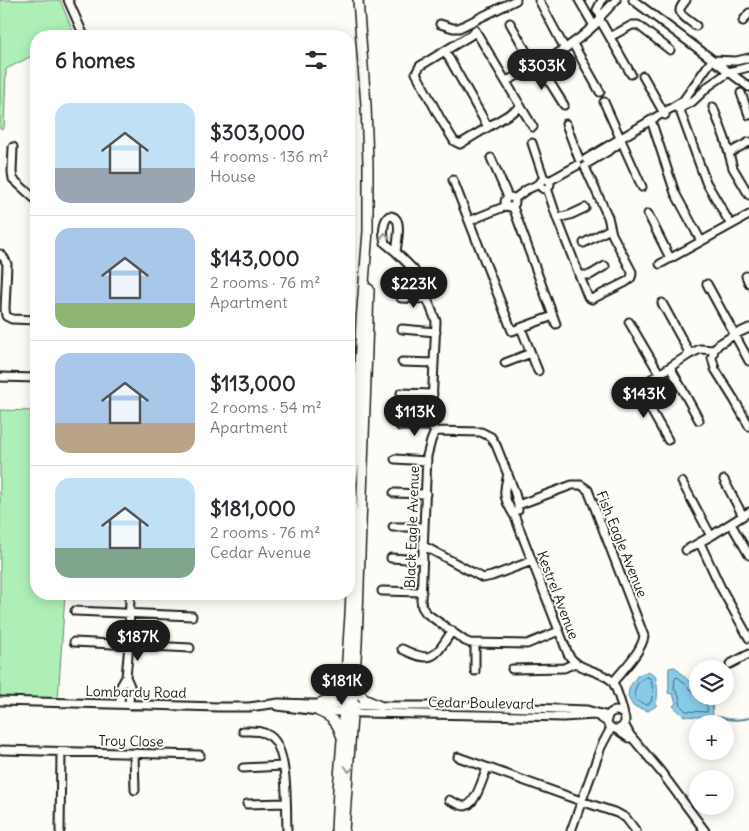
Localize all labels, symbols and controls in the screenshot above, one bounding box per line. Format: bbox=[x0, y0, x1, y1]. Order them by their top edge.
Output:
icon: filters bbox=[302, 46, 330, 74]
text: 6 homes bbox=[55, 47, 135, 74]
pin: $303K bbox=[507, 48, 577, 91]
text: $303K bbox=[518, 55, 566, 75]
text: $303,000 bbox=[210, 119, 305, 146]
icon: home bbox=[95, 123, 155, 183]
text: 4 rooms · 136 m² bbox=[210, 146, 328, 166]
text: House bbox=[210, 166, 256, 186]
one-way arrow bbox=[380, 231, 391, 239]
text: $143,000 bbox=[210, 245, 300, 272]
icon: home bbox=[95, 248, 155, 308]
pin: $223K bbox=[379, 266, 449, 309]
text: 2 rooms · 76 m² bbox=[210, 272, 320, 292]
text: $223K bbox=[391, 273, 437, 293]
text: Apartment bbox=[210, 292, 288, 312]
text: $113,000 bbox=[210, 370, 296, 397]
icon: home bbox=[95, 373, 155, 433]
pin: $143K bbox=[609, 376, 679, 419]
text: $143K bbox=[622, 383, 666, 403]
pin: $113K bbox=[380, 394, 450, 437]
text: 2 rooms · 54 m² bbox=[210, 397, 322, 417]
text: $113K bbox=[395, 401, 435, 421]
text: Apartment bbox=[210, 417, 288, 437]
street label: Black Eagle Avenue bbox=[401, 465, 423, 589]
street label: Fish Eagle Avenue bbox=[592, 488, 652, 600]
text: $181,000 bbox=[210, 495, 296, 522]
icon: home bbox=[95, 498, 155, 558]
text: 2 rooms · 76 m² bbox=[210, 522, 320, 542]
text: Cedar Avenue bbox=[210, 542, 311, 562]
street label: Kestrel Avenue bbox=[533, 548, 583, 642]
pin: $187K bbox=[103, 620, 173, 662]
text: $187K bbox=[117, 626, 159, 646]
map controls bbox=[689, 660, 734, 815]
button: layers bbox=[689, 660, 734, 705]
pin: $181K bbox=[307, 664, 377, 706]
text: $181K bbox=[322, 670, 362, 690]
street label: Lombardy Road bbox=[85, 682, 187, 702]
street label: Cedar Boulevard bbox=[428, 693, 534, 713]
button: + bbox=[689, 715, 734, 760]
street label: Troy Close bbox=[98, 731, 164, 751]
one-way arrow bbox=[343, 766, 354, 774]
button: − bbox=[689, 770, 734, 815]

